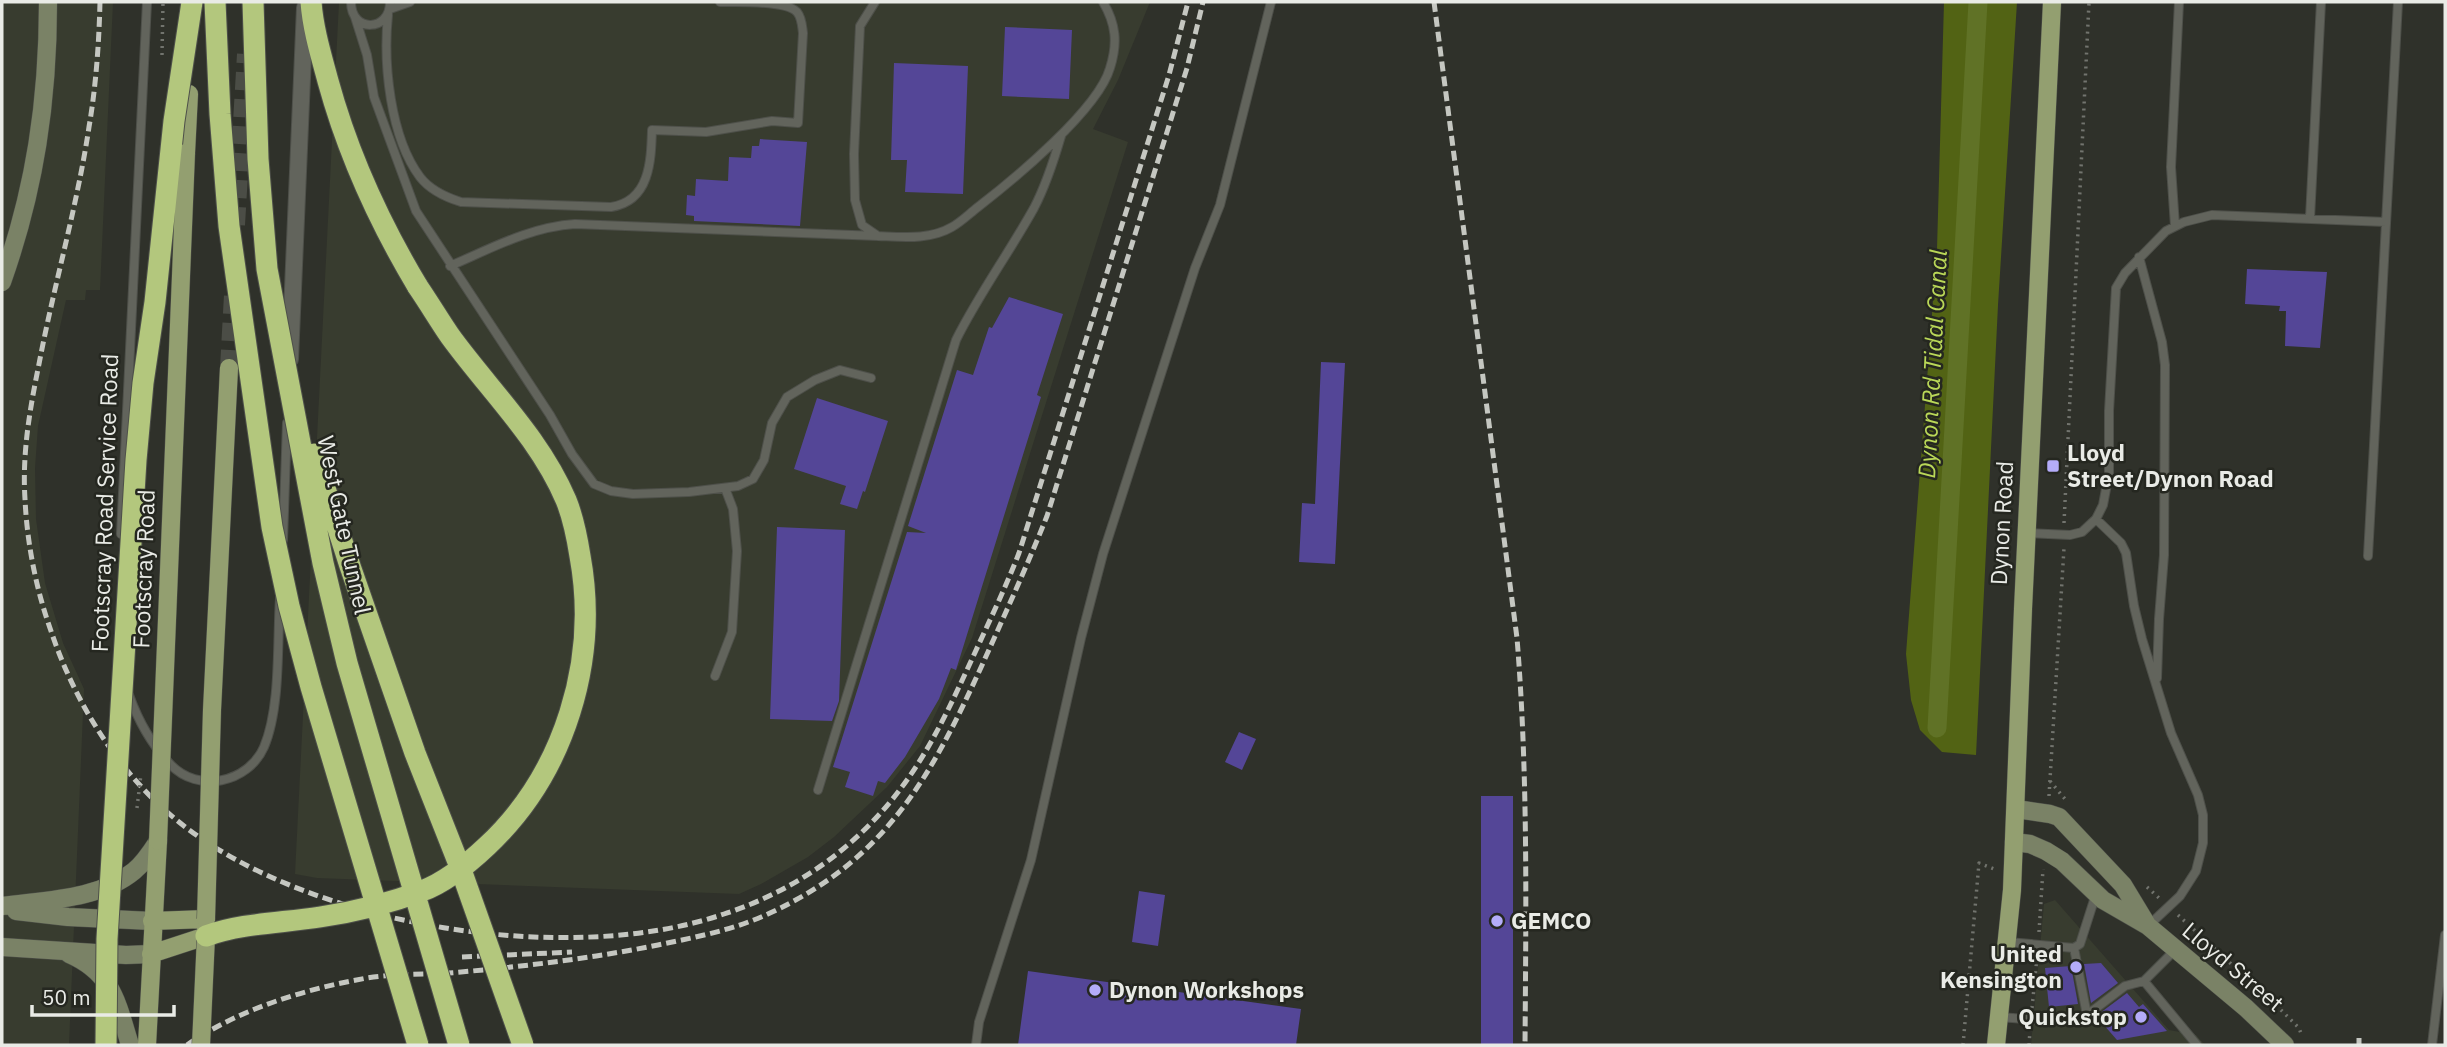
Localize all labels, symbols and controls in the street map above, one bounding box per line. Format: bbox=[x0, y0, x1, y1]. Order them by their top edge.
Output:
water label: Dynon Rd Tidal Canal bbox=[1910, 248, 1954, 479]
street label: Footscray Road Service Road bbox=[84, 353, 124, 653]
street label: West Gate Tunnel bbox=[311, 433, 379, 617]
place label: Lloyd Street/Dynon Road bbox=[2067, 437, 2274, 493]
marker: Lloyd Street/Dynon Road bbox=[2045, 458, 2061, 474]
street label: Dynon Road bbox=[1983, 460, 2019, 586]
street label: Footscray Road bbox=[125, 489, 161, 649]
place label: GEMCO bbox=[1511, 905, 1591, 935]
marker: GEMCO bbox=[1489, 913, 1505, 929]
street label: Lloyd Street bbox=[2177, 915, 2291, 1018]
place label: United Kensington bbox=[1940, 938, 2062, 994]
marker: United Kensington bbox=[2068, 959, 2084, 975]
scale bar bbox=[32, 974, 173, 1018]
place label: Dynon Workshops bbox=[1109, 974, 1304, 1004]
marker: Dynon Workshops bbox=[1087, 982, 1103, 998]
text: 50 m bbox=[42, 983, 91, 1011]
place label: Quickstop bbox=[2018, 1001, 2127, 1031]
marker: Quickstop bbox=[2133, 1009, 2149, 1025]

